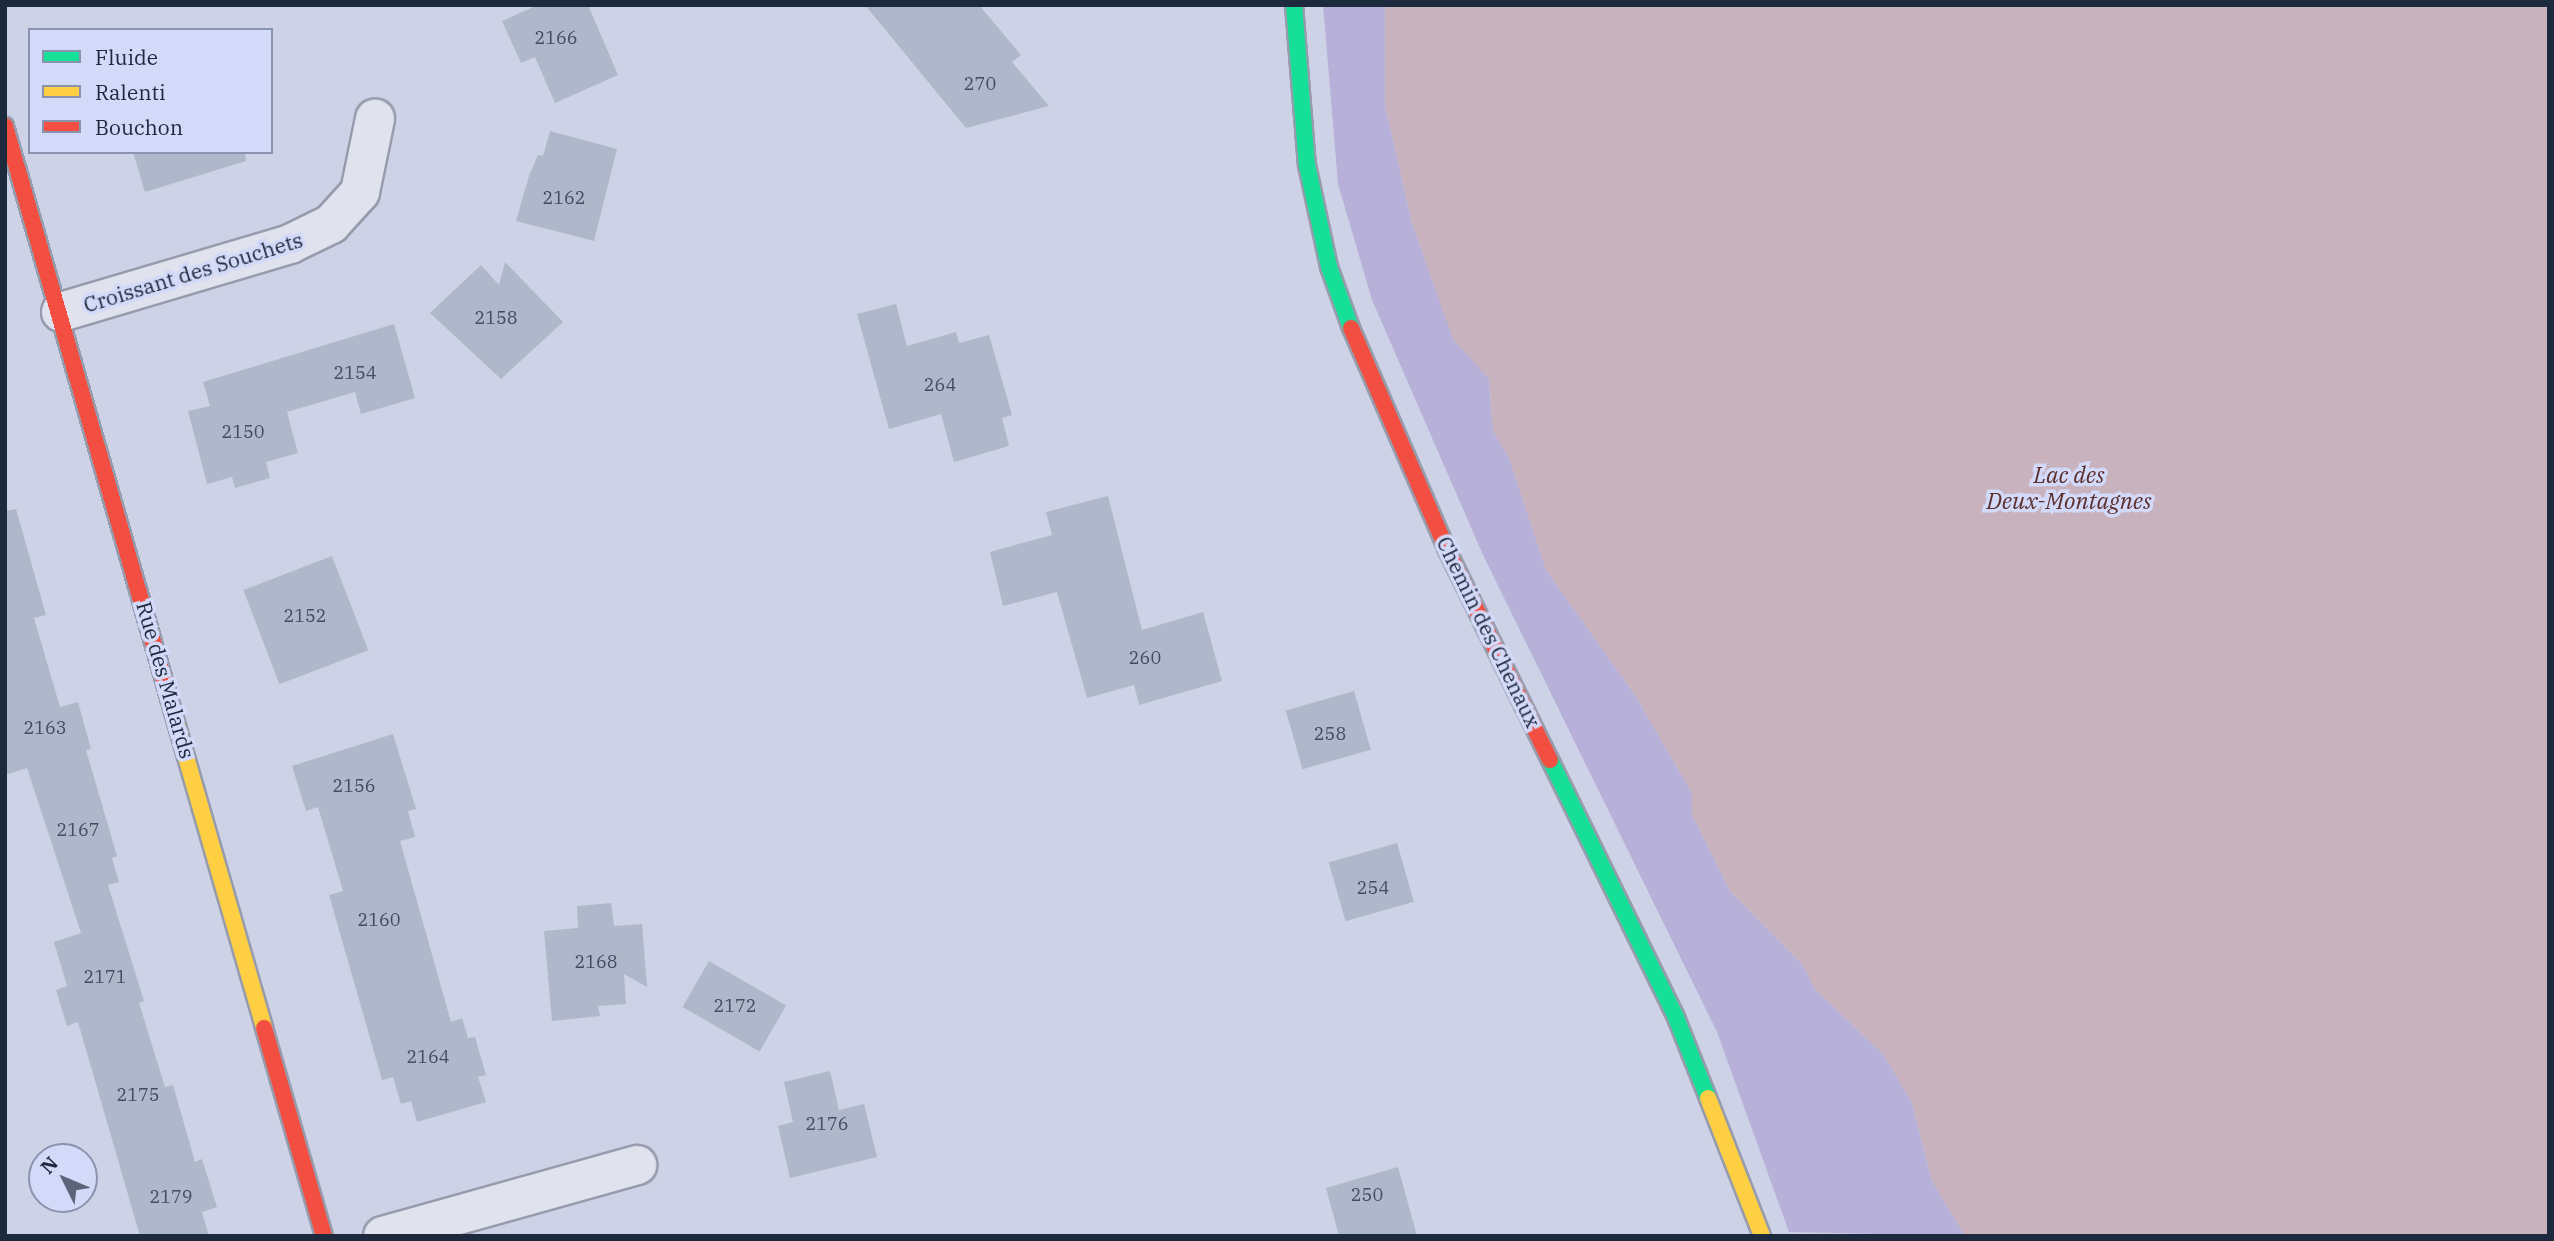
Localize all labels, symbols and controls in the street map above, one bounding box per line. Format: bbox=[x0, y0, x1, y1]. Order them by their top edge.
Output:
house number: 2166 bbox=[534, 27, 578, 49]
legend bbox=[28, 28, 273, 154]
text: Fluide bbox=[95, 43, 158, 71]
house number: 270 bbox=[964, 73, 996, 95]
text: Ralenti bbox=[95, 78, 166, 106]
text: Bouchon bbox=[95, 113, 183, 141]
house number: 2162 bbox=[542, 187, 586, 209]
street label: Croissant des Souchets bbox=[80, 227, 306, 317]
house number: 2158 bbox=[474, 307, 518, 329]
house number: 2154 bbox=[333, 362, 377, 384]
house number: 264 bbox=[924, 374, 956, 396]
house number: 2150 bbox=[221, 421, 265, 443]
water label: Lac des Deux-Montagnes bbox=[1986, 460, 2152, 514]
street label: Chemin des Chenaux bbox=[1432, 532, 1546, 732]
street label: Rue des Malards bbox=[132, 599, 200, 761]
house number: 2152 bbox=[283, 605, 327, 627]
house number: 260 bbox=[1129, 647, 1161, 669]
house number: 2163 bbox=[23, 717, 67, 739]
house number: 258 bbox=[1314, 723, 1346, 745]
house number: 2156 bbox=[332, 775, 376, 797]
house number: 2167 bbox=[56, 819, 100, 841]
house number: 254 bbox=[1357, 877, 1389, 899]
house number: 2160 bbox=[357, 909, 401, 931]
house number: 2168 bbox=[574, 951, 618, 973]
house number: 2171 bbox=[83, 966, 127, 988]
house number: 2172 bbox=[713, 995, 757, 1017]
house number: 2164 bbox=[406, 1046, 450, 1068]
house number: 2175 bbox=[116, 1084, 160, 1106]
house number: 2176 bbox=[805, 1113, 849, 1135]
north arrow bbox=[28, 1143, 98, 1213]
text: N bbox=[35, 1151, 63, 1179]
house number: 250 bbox=[1351, 1184, 1383, 1206]
house number: 2179 bbox=[149, 1186, 193, 1208]

